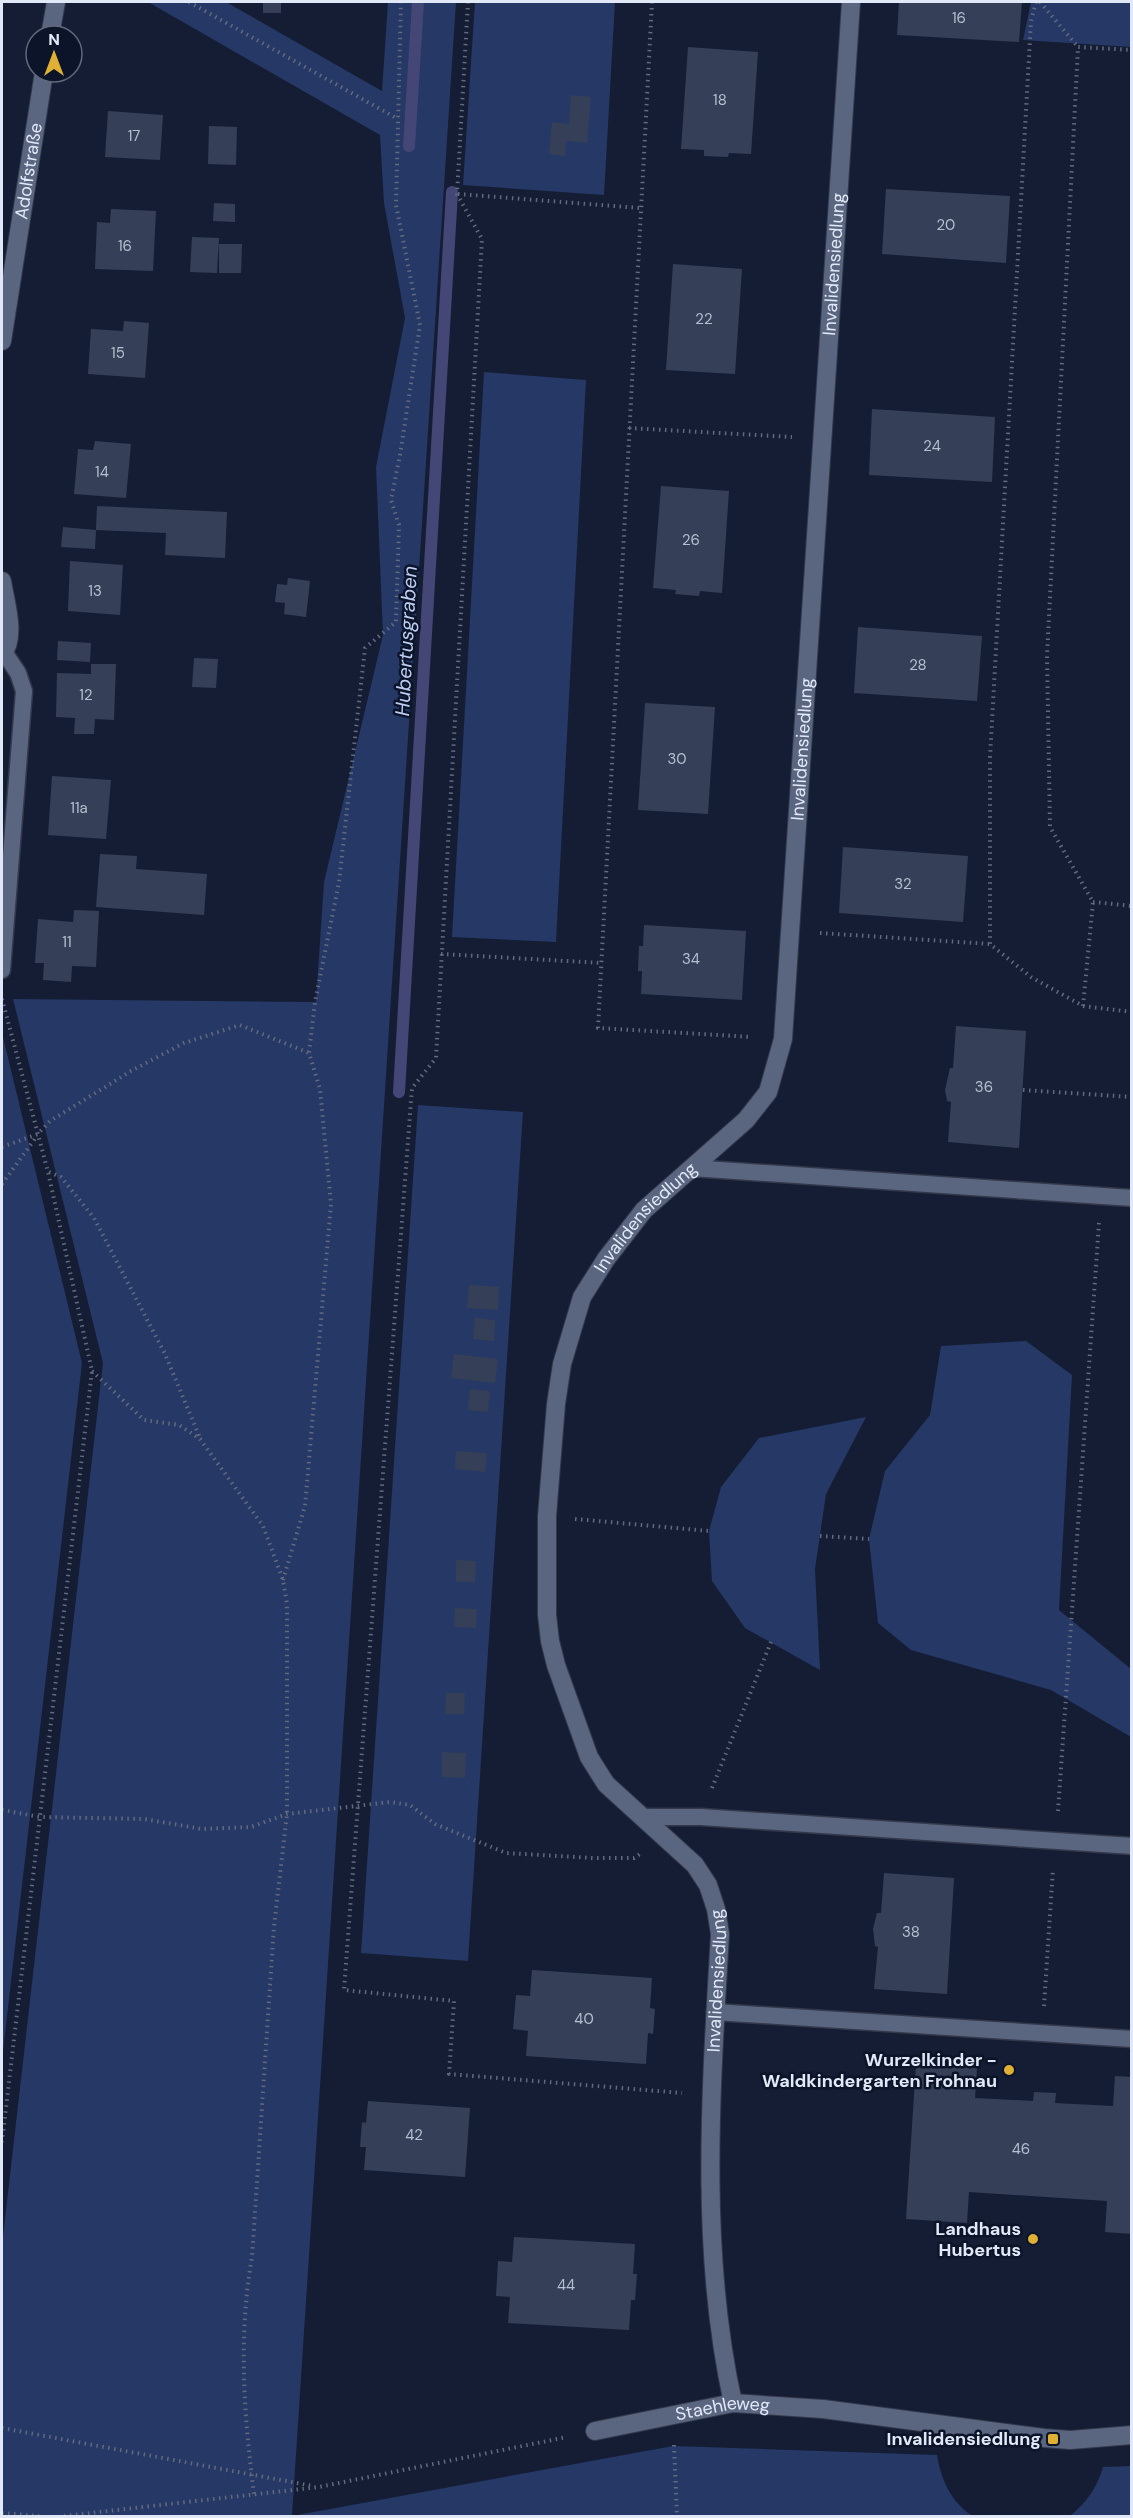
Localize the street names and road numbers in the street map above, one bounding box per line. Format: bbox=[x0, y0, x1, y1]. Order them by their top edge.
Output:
street label: Adolfstraße bbox=[9, 121, 48, 221]
street label: Invalidensiedlung bbox=[817, 192, 850, 336]
street label: Invalidensiedlung bbox=[785, 677, 819, 821]
street label: Invalidensiedlung bbox=[588, 1157, 702, 1278]
street label: Invalidensiedlung bbox=[701, 1908, 732, 2053]
street label: Staehleweg bbox=[673, 2391, 771, 2426]

